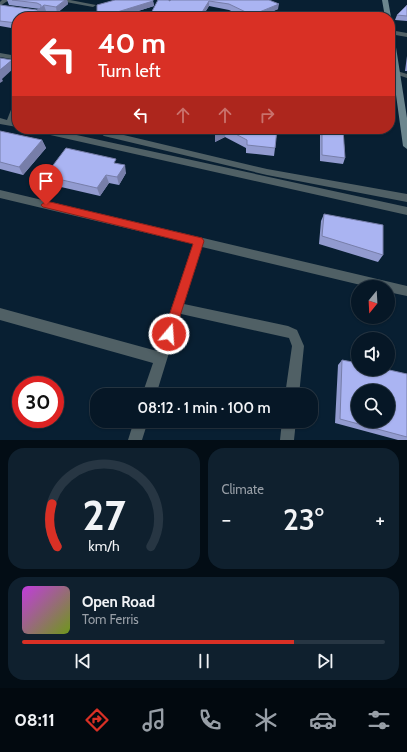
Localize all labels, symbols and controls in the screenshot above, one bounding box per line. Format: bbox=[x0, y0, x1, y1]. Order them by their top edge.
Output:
text: 40 m bbox=[98, 26, 166, 60]
icon: left bbox=[32, 28, 84, 80]
text: Turn left bbox=[98, 60, 161, 82]
icon: left bbox=[130, 104, 152, 126]
icon: ahead bbox=[172, 104, 194, 126]
icon: ahead bbox=[214, 104, 236, 126]
icon: right bbox=[256, 104, 278, 126]
pin bbox=[29, 164, 63, 205]
icon: arrive bbox=[35, 170, 57, 192]
north arrow bbox=[351, 280, 395, 324]
map controls bbox=[351, 280, 395, 428]
position arrow bbox=[148, 313, 190, 355]
button: sound bbox=[351, 332, 395, 376]
speed limit sign: 30 bbox=[12, 376, 64, 428]
button: search bbox=[351, 384, 395, 428]
text: 08:12 · 1 min · 100 m bbox=[138, 399, 270, 417]
text: Climate bbox=[222, 481, 264, 497]
text: 27 bbox=[82, 489, 125, 539]
text: 23° bbox=[283, 501, 324, 538]
text: − bbox=[222, 506, 231, 533]
text: + bbox=[375, 506, 385, 533]
text: km/h bbox=[88, 536, 119, 554]
text: Open Road bbox=[82, 593, 155, 611]
text: Tom Ferris bbox=[82, 611, 139, 627]
icon: previous bbox=[72, 650, 94, 672]
icon: pause bbox=[193, 650, 215, 672]
icon: next bbox=[314, 650, 336, 672]
icon: directions bbox=[83, 706, 111, 734]
icon: music bbox=[140, 706, 168, 734]
icon: phone bbox=[196, 706, 224, 734]
icon: climate bbox=[252, 706, 280, 734]
icon: car bbox=[309, 706, 337, 734]
icon: filters bbox=[365, 706, 393, 734]
text: 08:11 bbox=[14, 709, 55, 731]

